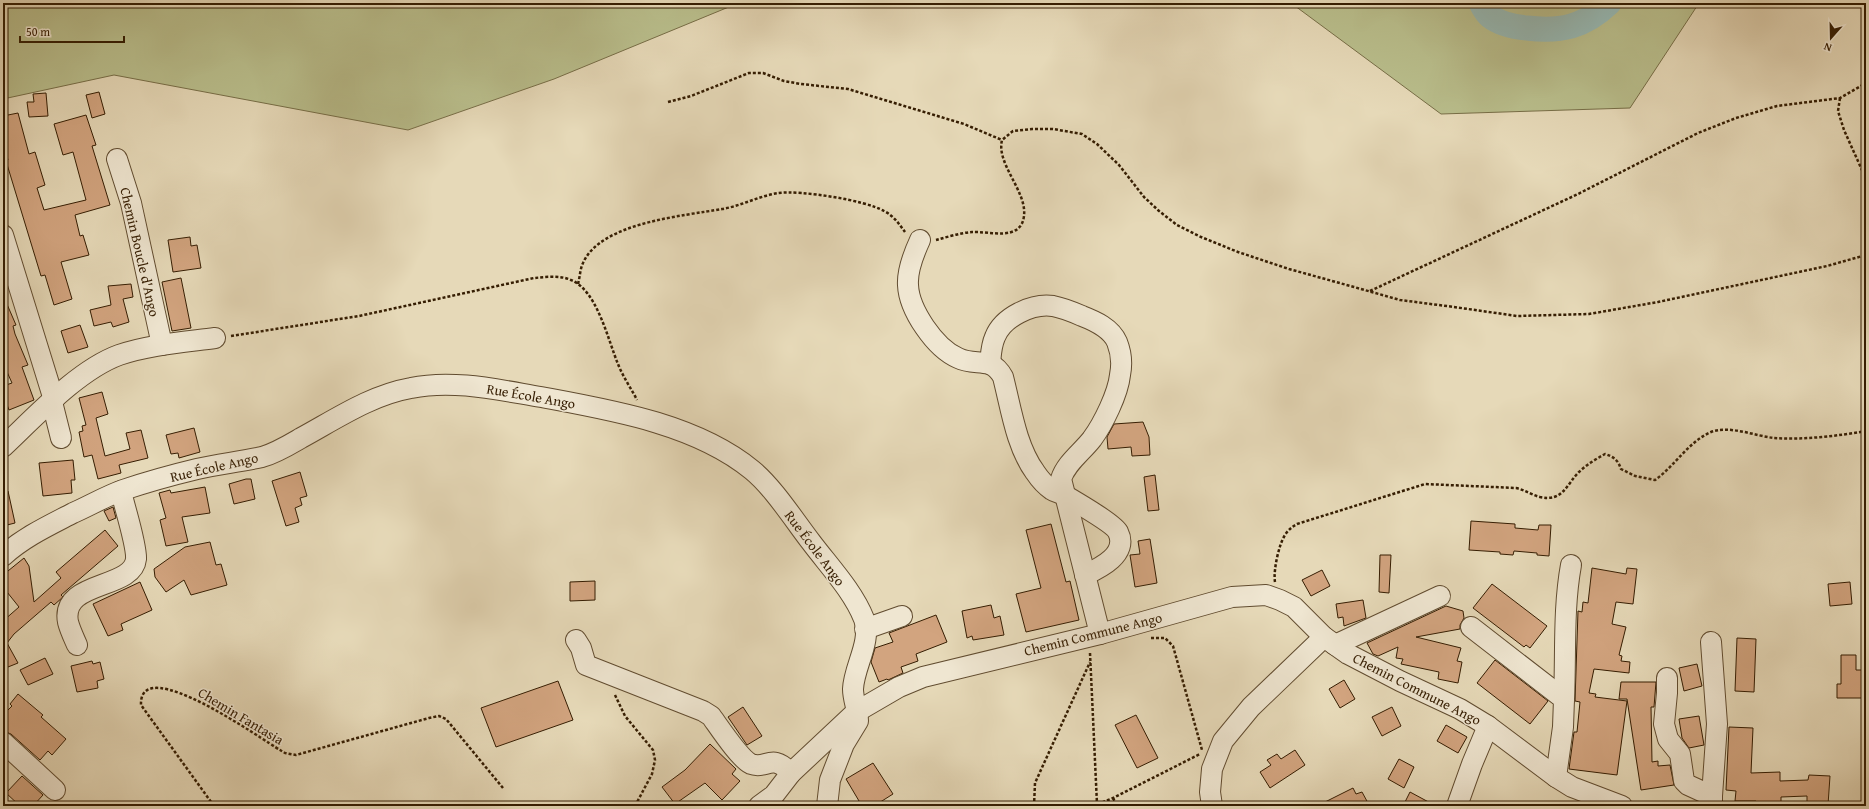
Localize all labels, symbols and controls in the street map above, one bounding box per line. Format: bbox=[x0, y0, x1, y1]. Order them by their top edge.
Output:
scale bar bbox=[20, 18, 124, 44]
north arrow bbox=[1811, 18, 1851, 58]
text: 50 m bbox=[26, 23, 50, 40]
text: N bbox=[1821, 38, 1834, 56]
street label: Chemin Boucle d'Ango bbox=[115, 185, 165, 319]
street label: Rue École Ango bbox=[485, 378, 577, 414]
street label: Rue École Ango bbox=[168, 447, 260, 487]
street label: Rue École Ango bbox=[780, 506, 850, 590]
street label: Chemin Commune Ango bbox=[1022, 607, 1164, 661]
street label: Chemin Commune Ango bbox=[1349, 648, 1485, 730]
street label: Chemin Fantasia bbox=[194, 683, 288, 750]

